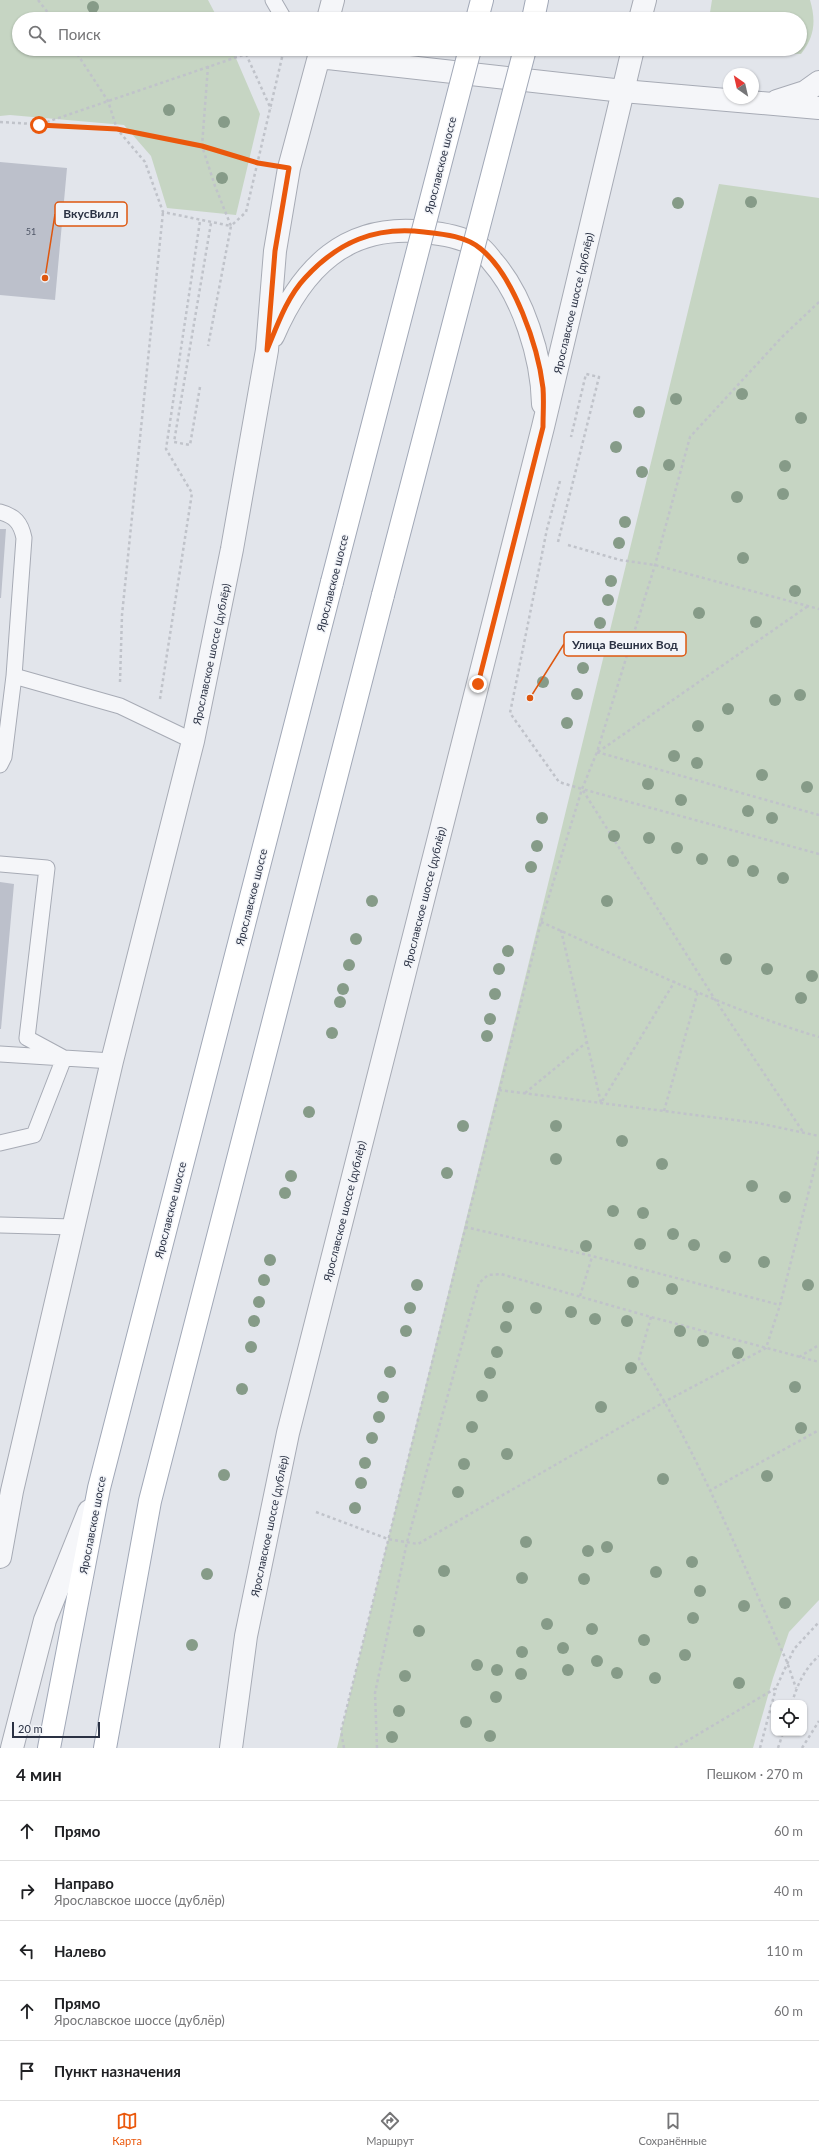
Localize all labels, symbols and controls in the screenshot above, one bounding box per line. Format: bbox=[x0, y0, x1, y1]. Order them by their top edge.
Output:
search box bbox=[12, 12, 807, 56]
icon: search bbox=[26, 23, 48, 45]
text: Поиск bbox=[58, 25, 101, 43]
north arrow bbox=[723, 68, 759, 104]
street label: Ярославское шоссе bbox=[421, 115, 458, 216]
route start bbox=[30, 116, 48, 134]
callout: ВкусВилл bbox=[55, 202, 127, 226]
text: ВкусВилл bbox=[63, 206, 119, 221]
house number: 51 bbox=[26, 226, 36, 237]
street label: Ярославское шоссе (дублёр) bbox=[550, 231, 596, 376]
street label: Ярославское шоссе bbox=[313, 533, 350, 634]
street label: Ярославское шоссе (дублёр) bbox=[189, 582, 232, 727]
callout: Улица Вешних Вод bbox=[564, 632, 686, 656]
text: Улица Вешних Вод bbox=[571, 637, 678, 652]
route end bbox=[469, 675, 487, 693]
street label: Ярославское шоссе (дублёр) bbox=[400, 825, 448, 970]
street label: Ярославское шоссе bbox=[232, 847, 269, 948]
street label: Ярославское шоссе (дублёр) bbox=[320, 1139, 368, 1284]
street label: Ярославское шоссе bbox=[151, 1160, 188, 1261]
street label: Ярославское шоссе (дублёр) bbox=[247, 1454, 290, 1599]
street label: Ярославское шоссе bbox=[76, 1475, 108, 1576]
map controls bbox=[771, 1700, 807, 1736]
button: locate bbox=[771, 1700, 807, 1736]
scale bar bbox=[12, 1720, 100, 1739]
text: 20 m bbox=[18, 1722, 43, 1735]
text: 4 мин bbox=[16, 1764, 62, 1785]
text: Пешком · 270 m bbox=[706, 1766, 803, 1782]
icon: ahead bbox=[16, 1820, 38, 1842]
text: Прямо bbox=[54, 1822, 100, 1840]
text: 60 m bbox=[774, 1823, 803, 1839]
text: Направо bbox=[54, 1874, 114, 1892]
icon: right bbox=[16, 1880, 38, 1902]
text: 40 m bbox=[774, 1883, 803, 1899]
text: Ярославское шоссе (дублёр) bbox=[54, 1892, 225, 1908]
icon: left bbox=[16, 1940, 38, 1962]
text: Налево bbox=[54, 1942, 106, 1960]
text: 110 m bbox=[766, 1943, 803, 1959]
text: Прямо bbox=[54, 1994, 100, 2012]
icon: ahead bbox=[16, 2000, 38, 2022]
text: 60 m bbox=[774, 2003, 803, 2019]
text: Ярославское шоссе (дублёр) bbox=[54, 2012, 225, 2028]
icon: arrive bbox=[16, 2060, 38, 2082]
text: Пункт назначения bbox=[54, 2062, 181, 2080]
tab: Карта bbox=[112, 2110, 142, 2147]
tab: Маршрут bbox=[366, 2110, 414, 2147]
tab: Сохранённые bbox=[638, 2110, 707, 2147]

